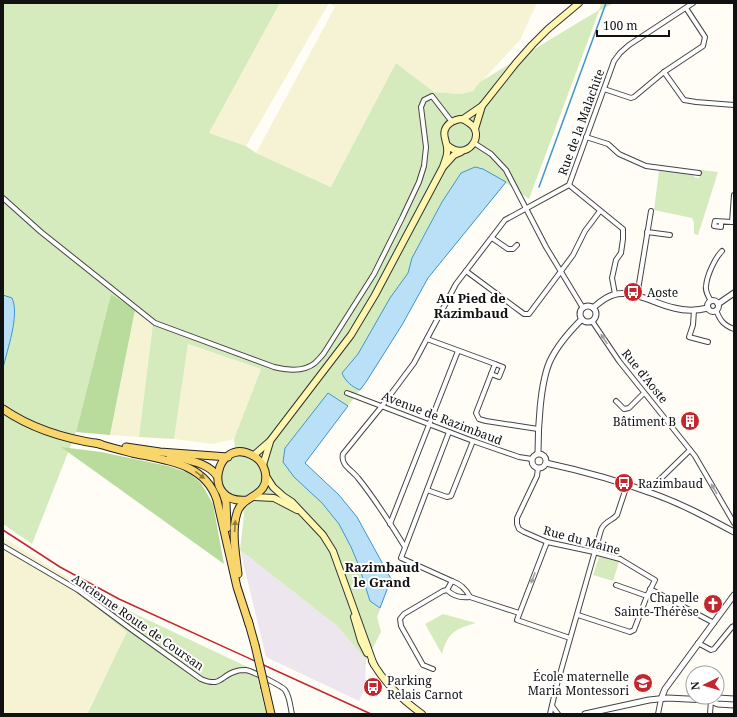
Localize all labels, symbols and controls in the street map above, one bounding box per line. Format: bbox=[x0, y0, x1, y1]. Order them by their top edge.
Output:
scale bar bbox=[597, 12, 669, 38]
text: 100 m bbox=[603, 17, 638, 34]
street label: Rue de la Malachite bbox=[554, 66, 608, 178]
bus stop icon: Aoste bbox=[622, 281, 644, 303]
place label: Aoste bbox=[647, 284, 678, 301]
district label: Au Pied de Razimbaud bbox=[434, 289, 509, 322]
one-way arrow bbox=[600, 334, 608, 345]
street label: Rue d'Aoste bbox=[618, 345, 672, 407]
street label: Avenue de Razimbaud bbox=[379, 387, 505, 449]
building icon: Bâtiment B bbox=[679, 410, 701, 432]
place label: Bâtiment B bbox=[613, 413, 676, 430]
one-way arrow bbox=[194, 471, 205, 479]
bus stop icon: Razimbaud bbox=[613, 472, 635, 494]
place label: Razimbaud bbox=[638, 475, 704, 492]
one-way arrow bbox=[711, 483, 718, 495]
one-way arrow bbox=[232, 520, 239, 532]
street label: Rue du Maine bbox=[542, 522, 622, 558]
district label: Razimbaud le Grand bbox=[345, 558, 420, 591]
street label: Ancienne Route de Coursan bbox=[68, 570, 208, 674]
one-way arrow bbox=[529, 573, 535, 585]
place label: Chapelle Sainte-Thérèse bbox=[614, 589, 699, 620]
church icon: Chapelle Sainte-Thérèse bbox=[702, 593, 724, 615]
north arrow bbox=[685, 665, 725, 705]
place label: École maternelle Maria Montessori bbox=[528, 668, 629, 699]
place label: Parking Relais Carnot bbox=[387, 672, 463, 703]
school or university icon: École maternelle Maria Montessori bbox=[632, 672, 654, 694]
bus stop icon: Parking Relais Carnot bbox=[362, 676, 384, 698]
text: N bbox=[687, 681, 702, 691]

